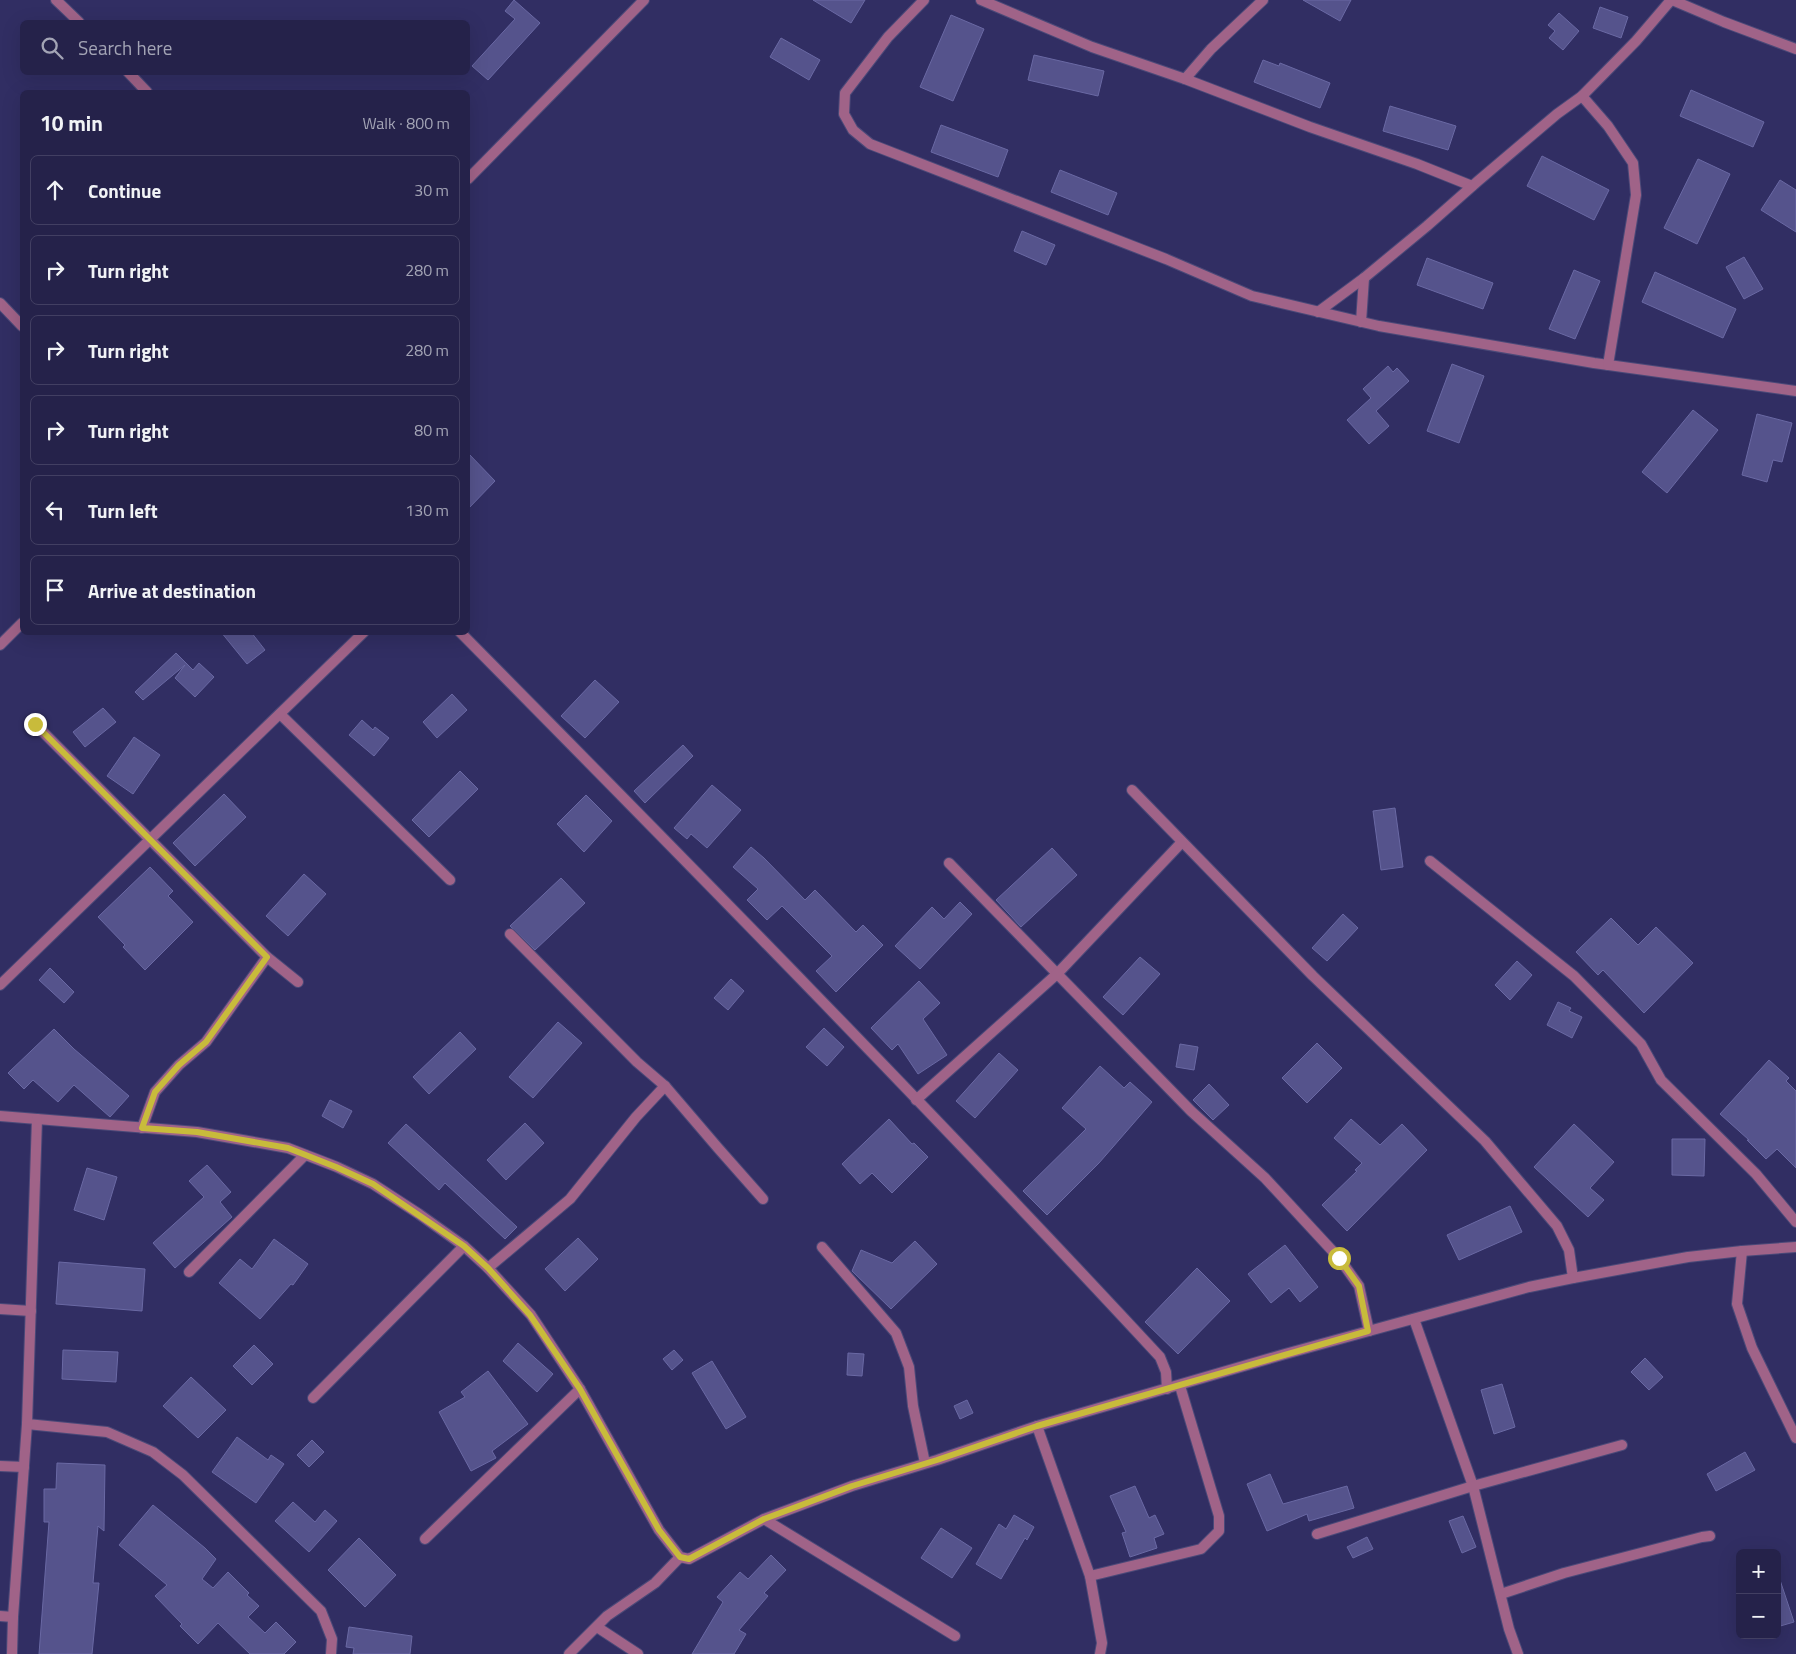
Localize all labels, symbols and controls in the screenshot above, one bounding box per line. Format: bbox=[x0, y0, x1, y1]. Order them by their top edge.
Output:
search box bbox=[20, 20, 470, 75]
text: Search here bbox=[78, 33, 172, 62]
icon: search bbox=[38, 34, 66, 62]
text: 10 min bbox=[40, 107, 103, 139]
text: Walk · 800 m bbox=[362, 111, 450, 135]
icon: ahead bbox=[41, 176, 69, 204]
text: Continue bbox=[88, 176, 161, 205]
text: 30 m bbox=[414, 178, 449, 202]
icon: right bbox=[41, 256, 69, 284]
text: Turn right bbox=[88, 256, 169, 285]
text: 280 m bbox=[405, 258, 449, 282]
icon: right bbox=[41, 336, 69, 364]
text: Turn right bbox=[88, 336, 169, 365]
text: 280 m bbox=[405, 338, 449, 362]
icon: right bbox=[41, 416, 69, 444]
text: Turn right bbox=[88, 416, 169, 445]
text: 80 m bbox=[414, 418, 449, 442]
icon: left bbox=[41, 496, 69, 524]
text: Turn left bbox=[88, 496, 158, 525]
text: 130 m bbox=[405, 498, 449, 522]
icon: arrive bbox=[41, 576, 69, 604]
text: Arrive at destination bbox=[88, 576, 256, 605]
route end bbox=[24, 713, 47, 736]
route start bbox=[1328, 1247, 1351, 1270]
map controls bbox=[1736, 1549, 1781, 1639]
button: + bbox=[1736, 1549, 1781, 1594]
button: − bbox=[1736, 1594, 1781, 1639]

